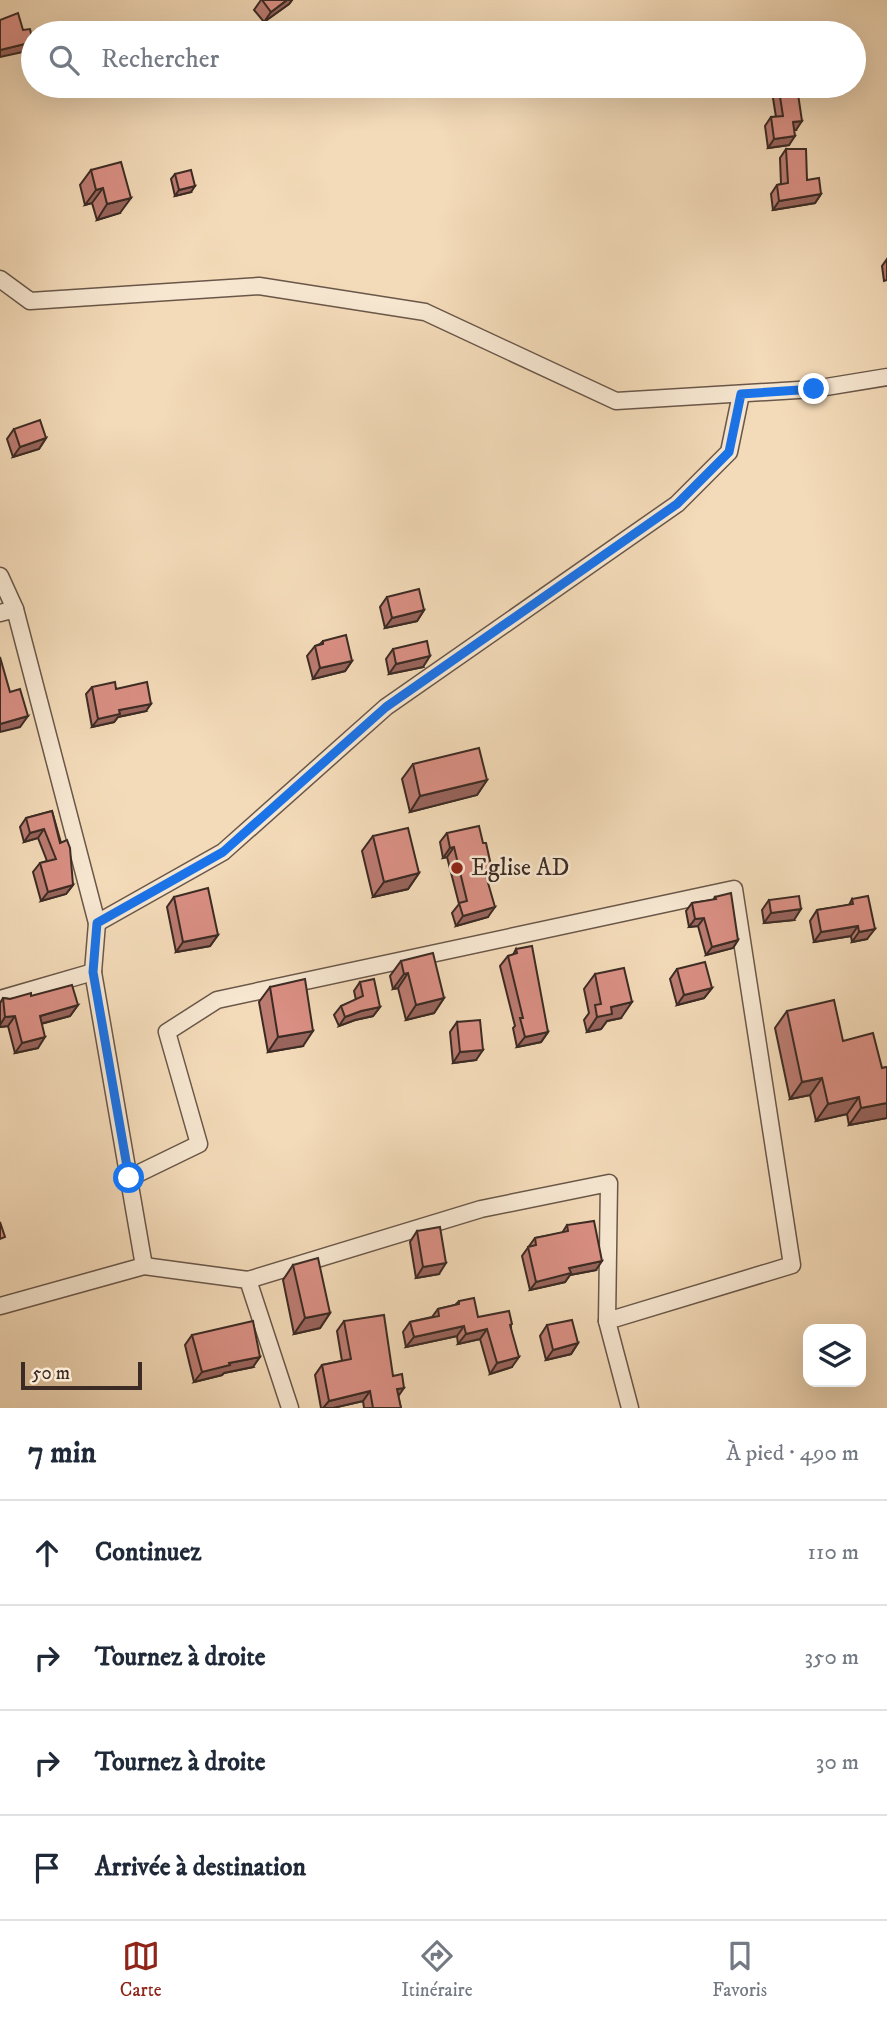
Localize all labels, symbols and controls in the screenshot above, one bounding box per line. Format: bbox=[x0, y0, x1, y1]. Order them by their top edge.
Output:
search box bbox=[21, 21, 866, 98]
icon: search bbox=[45, 41, 83, 79]
text: Rechercher bbox=[101, 43, 219, 76]
route end bbox=[798, 373, 829, 404]
place label: Eglise AD bbox=[471, 853, 569, 883]
marker: Eglise AD bbox=[449, 860, 465, 876]
route start bbox=[113, 1162, 144, 1193]
map controls bbox=[803, 1324, 866, 1387]
button: layers bbox=[803, 1324, 866, 1387]
scale bar bbox=[21, 1359, 142, 1391]
text: 50 m bbox=[32, 1362, 70, 1385]
text: 7 min bbox=[28, 1435, 96, 1472]
text: À pied · 490 m bbox=[726, 1439, 859, 1468]
icon: ahead bbox=[28, 1534, 66, 1572]
text: Continuez bbox=[95, 1536, 201, 1569]
text: 110 m bbox=[808, 1538, 859, 1567]
icon: right bbox=[28, 1639, 66, 1677]
text: Tournez à droite bbox=[95, 1641, 266, 1674]
text: 350 m bbox=[804, 1643, 859, 1672]
icon: right bbox=[28, 1744, 66, 1782]
text: Tournez à droite bbox=[95, 1746, 266, 1779]
text: 30 m bbox=[816, 1748, 859, 1777]
icon: arrive bbox=[28, 1849, 66, 1887]
text: Arrivée à destination bbox=[95, 1851, 306, 1884]
tab: Carte bbox=[120, 1937, 162, 2002]
tab: Itinéraire bbox=[401, 1937, 473, 2002]
tab: Favoris bbox=[712, 1937, 767, 2002]

